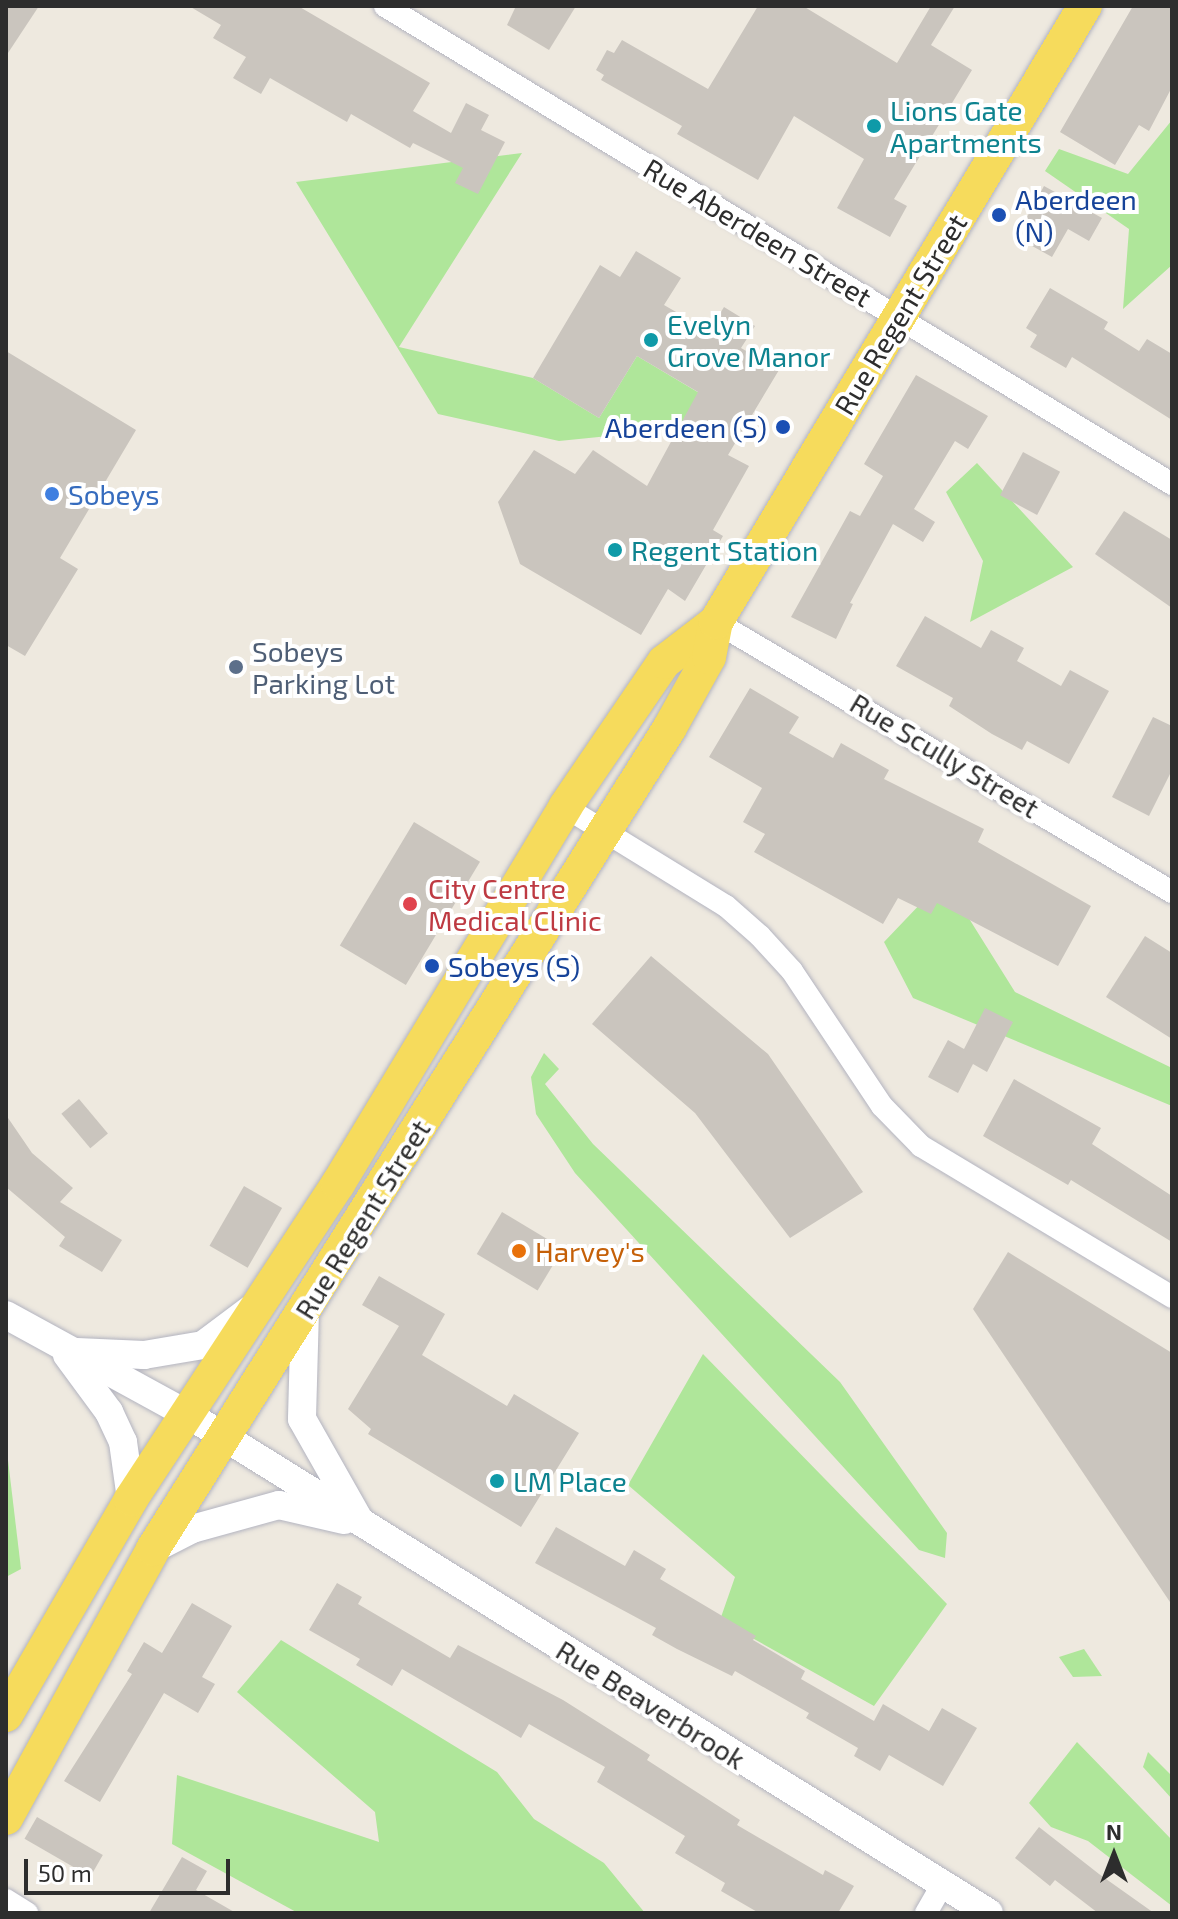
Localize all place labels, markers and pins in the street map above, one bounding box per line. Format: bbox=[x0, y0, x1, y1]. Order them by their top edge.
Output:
place label: Lions Gate Apartments bbox=[890, 93, 1042, 159]
marker: Lions Gate Apartments bbox=[865, 117, 883, 135]
place label: Aberdeen (N) bbox=[1015, 182, 1137, 248]
marker: Aberdeen (N) bbox=[990, 206, 1008, 224]
place label: Evelyn Grove Manor bbox=[667, 307, 830, 373]
marker: Evelyn Grove Manor bbox=[642, 331, 660, 349]
place label: Aberdeen (S) bbox=[605, 410, 767, 444]
marker: Aberdeen (S) bbox=[774, 418, 792, 436]
place label: Sobeys bbox=[68, 477, 160, 511]
marker: Sobeys bbox=[43, 485, 61, 503]
place label: Regent Station bbox=[631, 533, 818, 567]
marker: Regent Station bbox=[606, 541, 624, 559]
place label: Sobeys Parking Lot bbox=[252, 634, 395, 700]
marker: Sobeys Parking Lot bbox=[227, 658, 245, 676]
place label: City Centre Medical Clinic bbox=[428, 871, 602, 937]
marker: City Centre Medical Clinic bbox=[399, 893, 421, 915]
place label: Sobeys (S) bbox=[448, 949, 580, 983]
marker: Sobeys (S) bbox=[423, 957, 441, 975]
place label: Harvey's bbox=[535, 1234, 645, 1268]
marker: Harvey's bbox=[510, 1242, 528, 1260]
place label: LM Place bbox=[513, 1464, 627, 1498]
marker: LM Place bbox=[488, 1472, 506, 1490]

